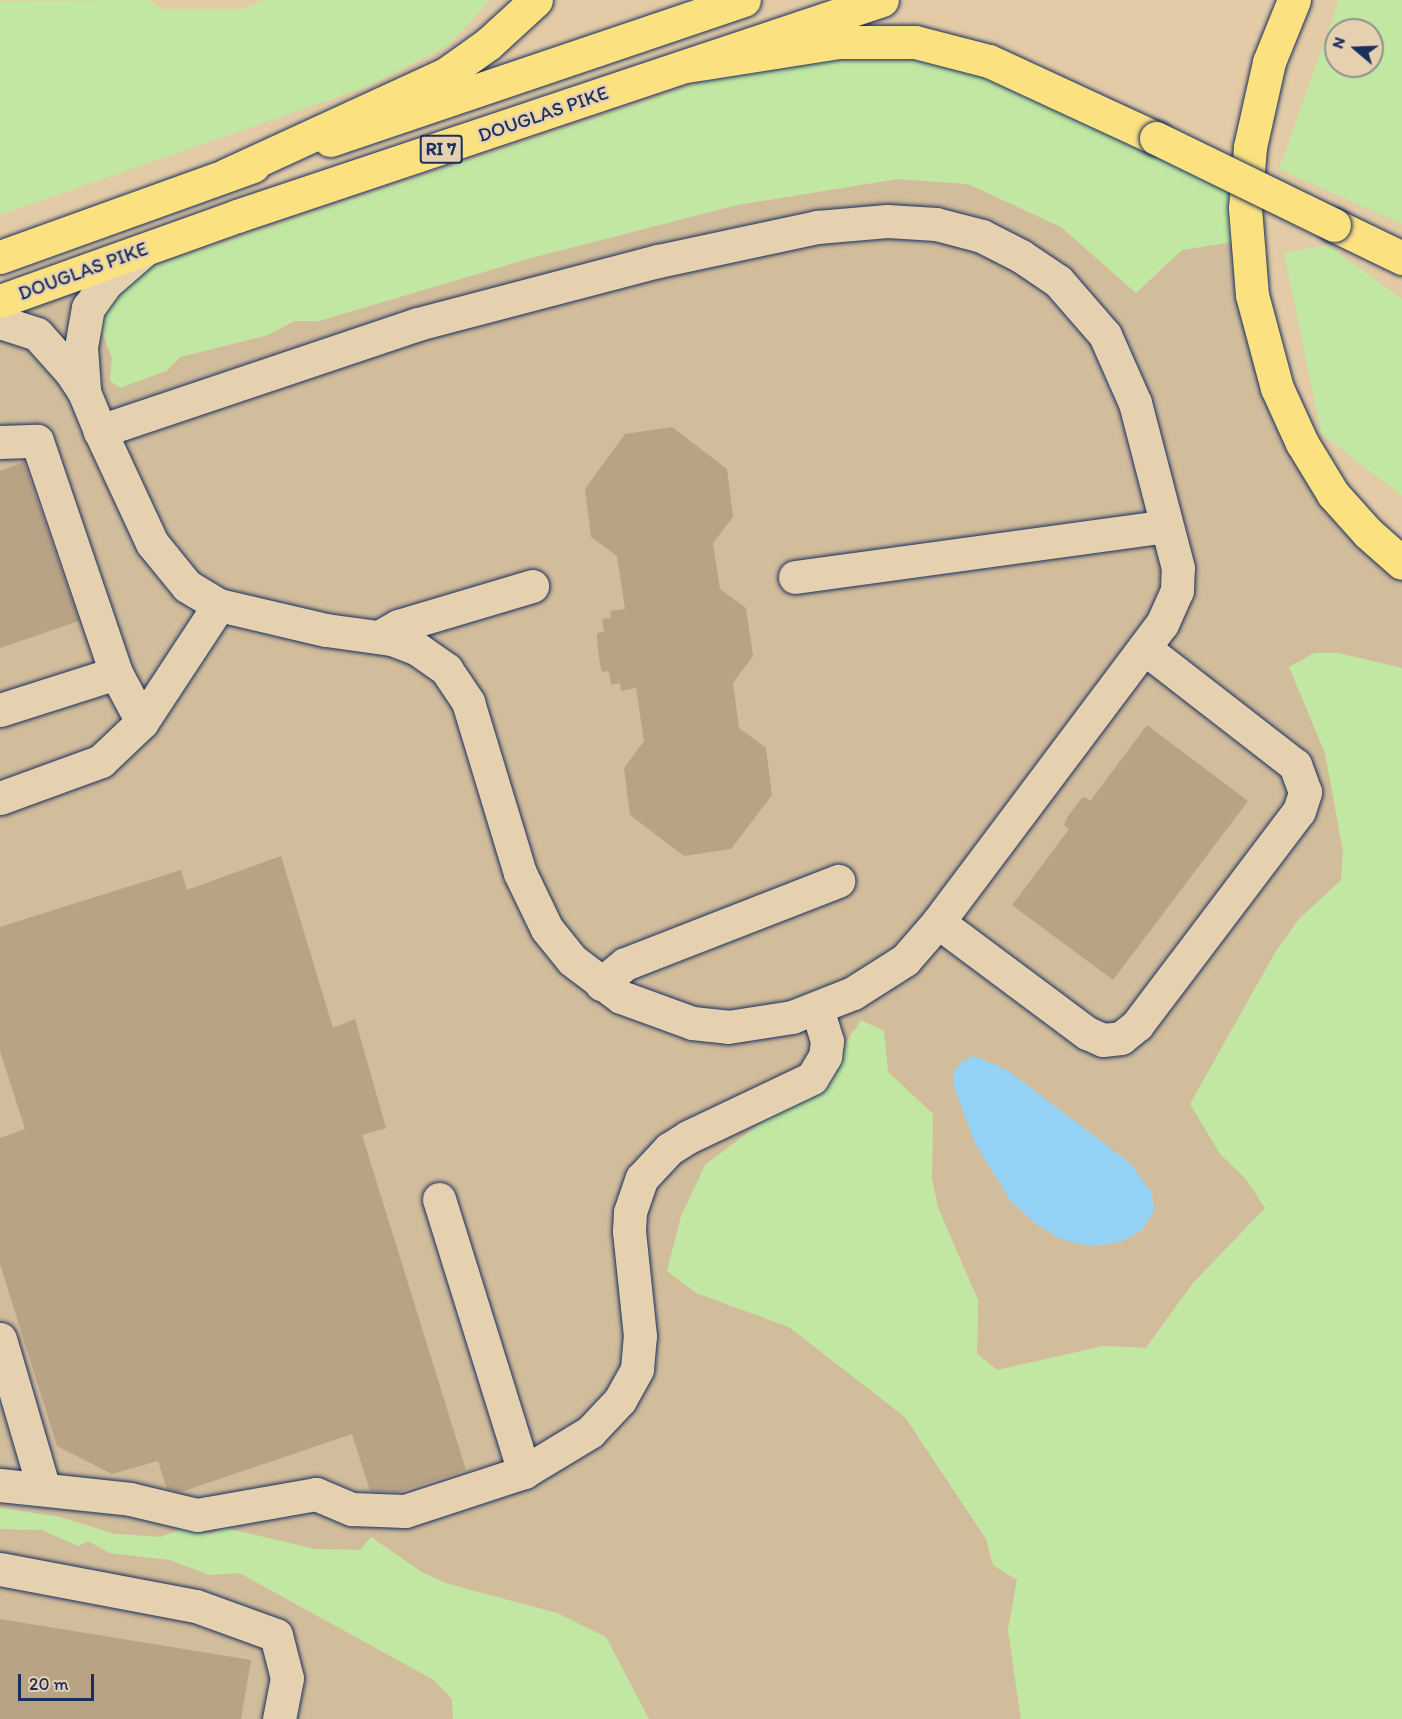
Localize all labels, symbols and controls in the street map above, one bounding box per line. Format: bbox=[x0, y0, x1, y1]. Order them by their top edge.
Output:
north arrow bbox=[1324, 18, 1384, 78]
text: N bbox=[1328, 34, 1349, 51]
street label: DOUGLAS PIKE bbox=[475, 81, 611, 147]
road number: RI 7 bbox=[418, 134, 464, 164]
street label: DOUGLAS PIKE bbox=[15, 236, 151, 306]
scale bar bbox=[21, 1662, 98, 1700]
text: 20 m bbox=[29, 1673, 69, 1695]

